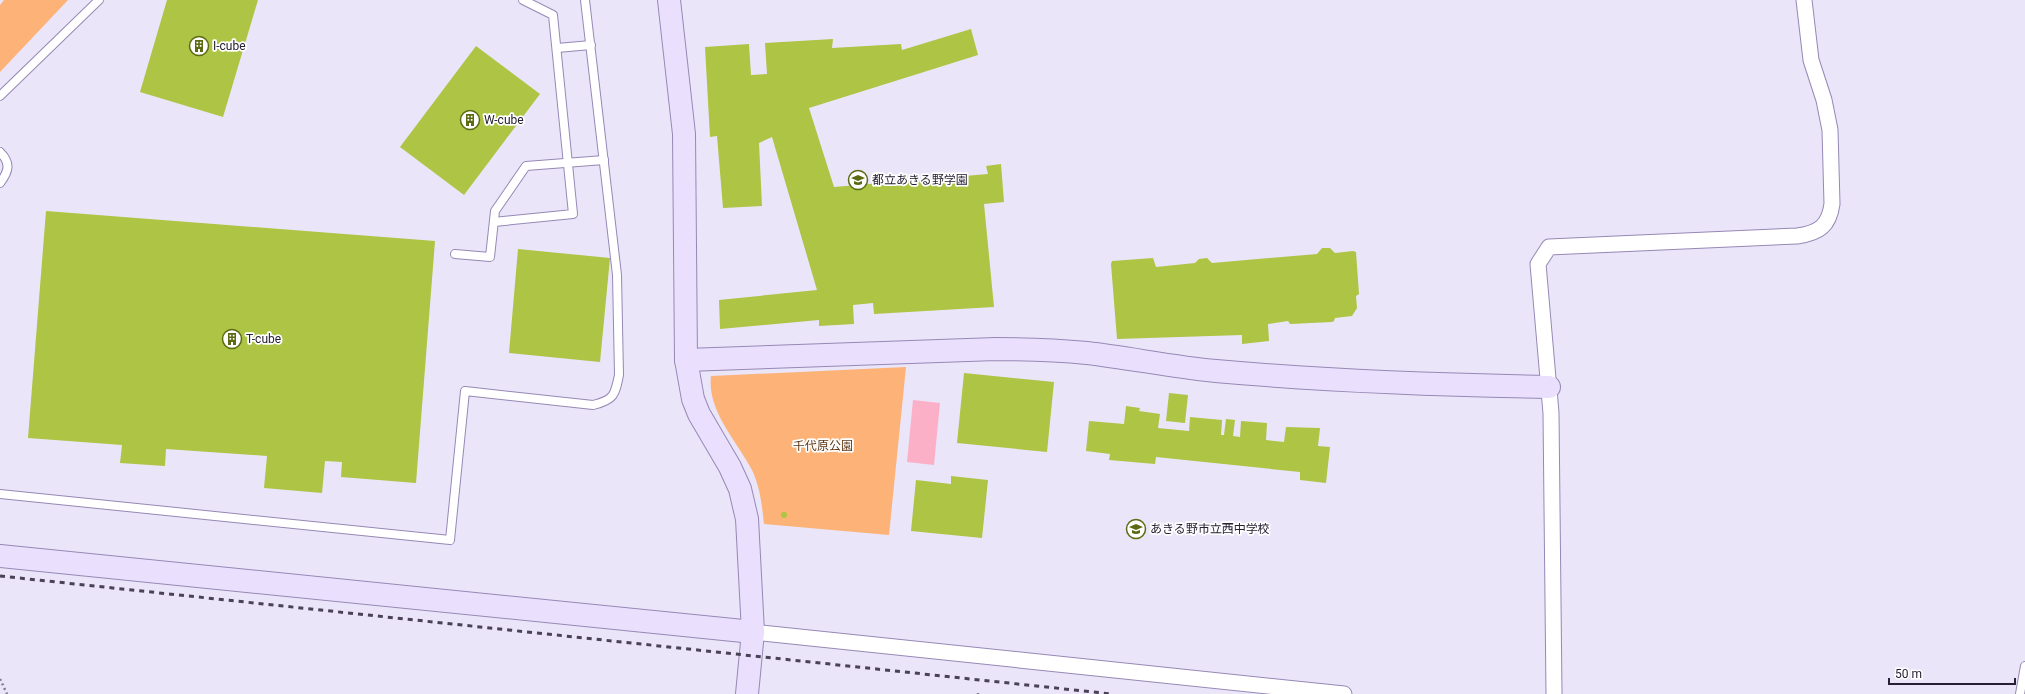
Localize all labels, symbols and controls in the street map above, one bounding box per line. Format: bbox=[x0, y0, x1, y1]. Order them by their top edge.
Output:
building icon: I-cube bbox=[188, 35, 210, 57]
place label: I-cube bbox=[213, 39, 246, 53]
building icon: W-cube bbox=[459, 109, 481, 131]
place label: W-cube bbox=[484, 113, 524, 127]
school or university icon: 都立あきる野学園 bbox=[847, 169, 869, 191]
place label: 都立あきる野学園 bbox=[872, 173, 968, 187]
building icon: T-cube bbox=[221, 328, 243, 350]
place label: T-cube bbox=[246, 332, 281, 346]
park label: 千代原公園 bbox=[793, 439, 853, 453]
school or university icon: あきる野市立西中学校 bbox=[1125, 518, 1147, 540]
place label: あきる野市立西中学校 bbox=[1150, 522, 1270, 536]
scale bar bbox=[1889, 660, 2015, 686]
text: 50 m bbox=[1895, 667, 1922, 681]

